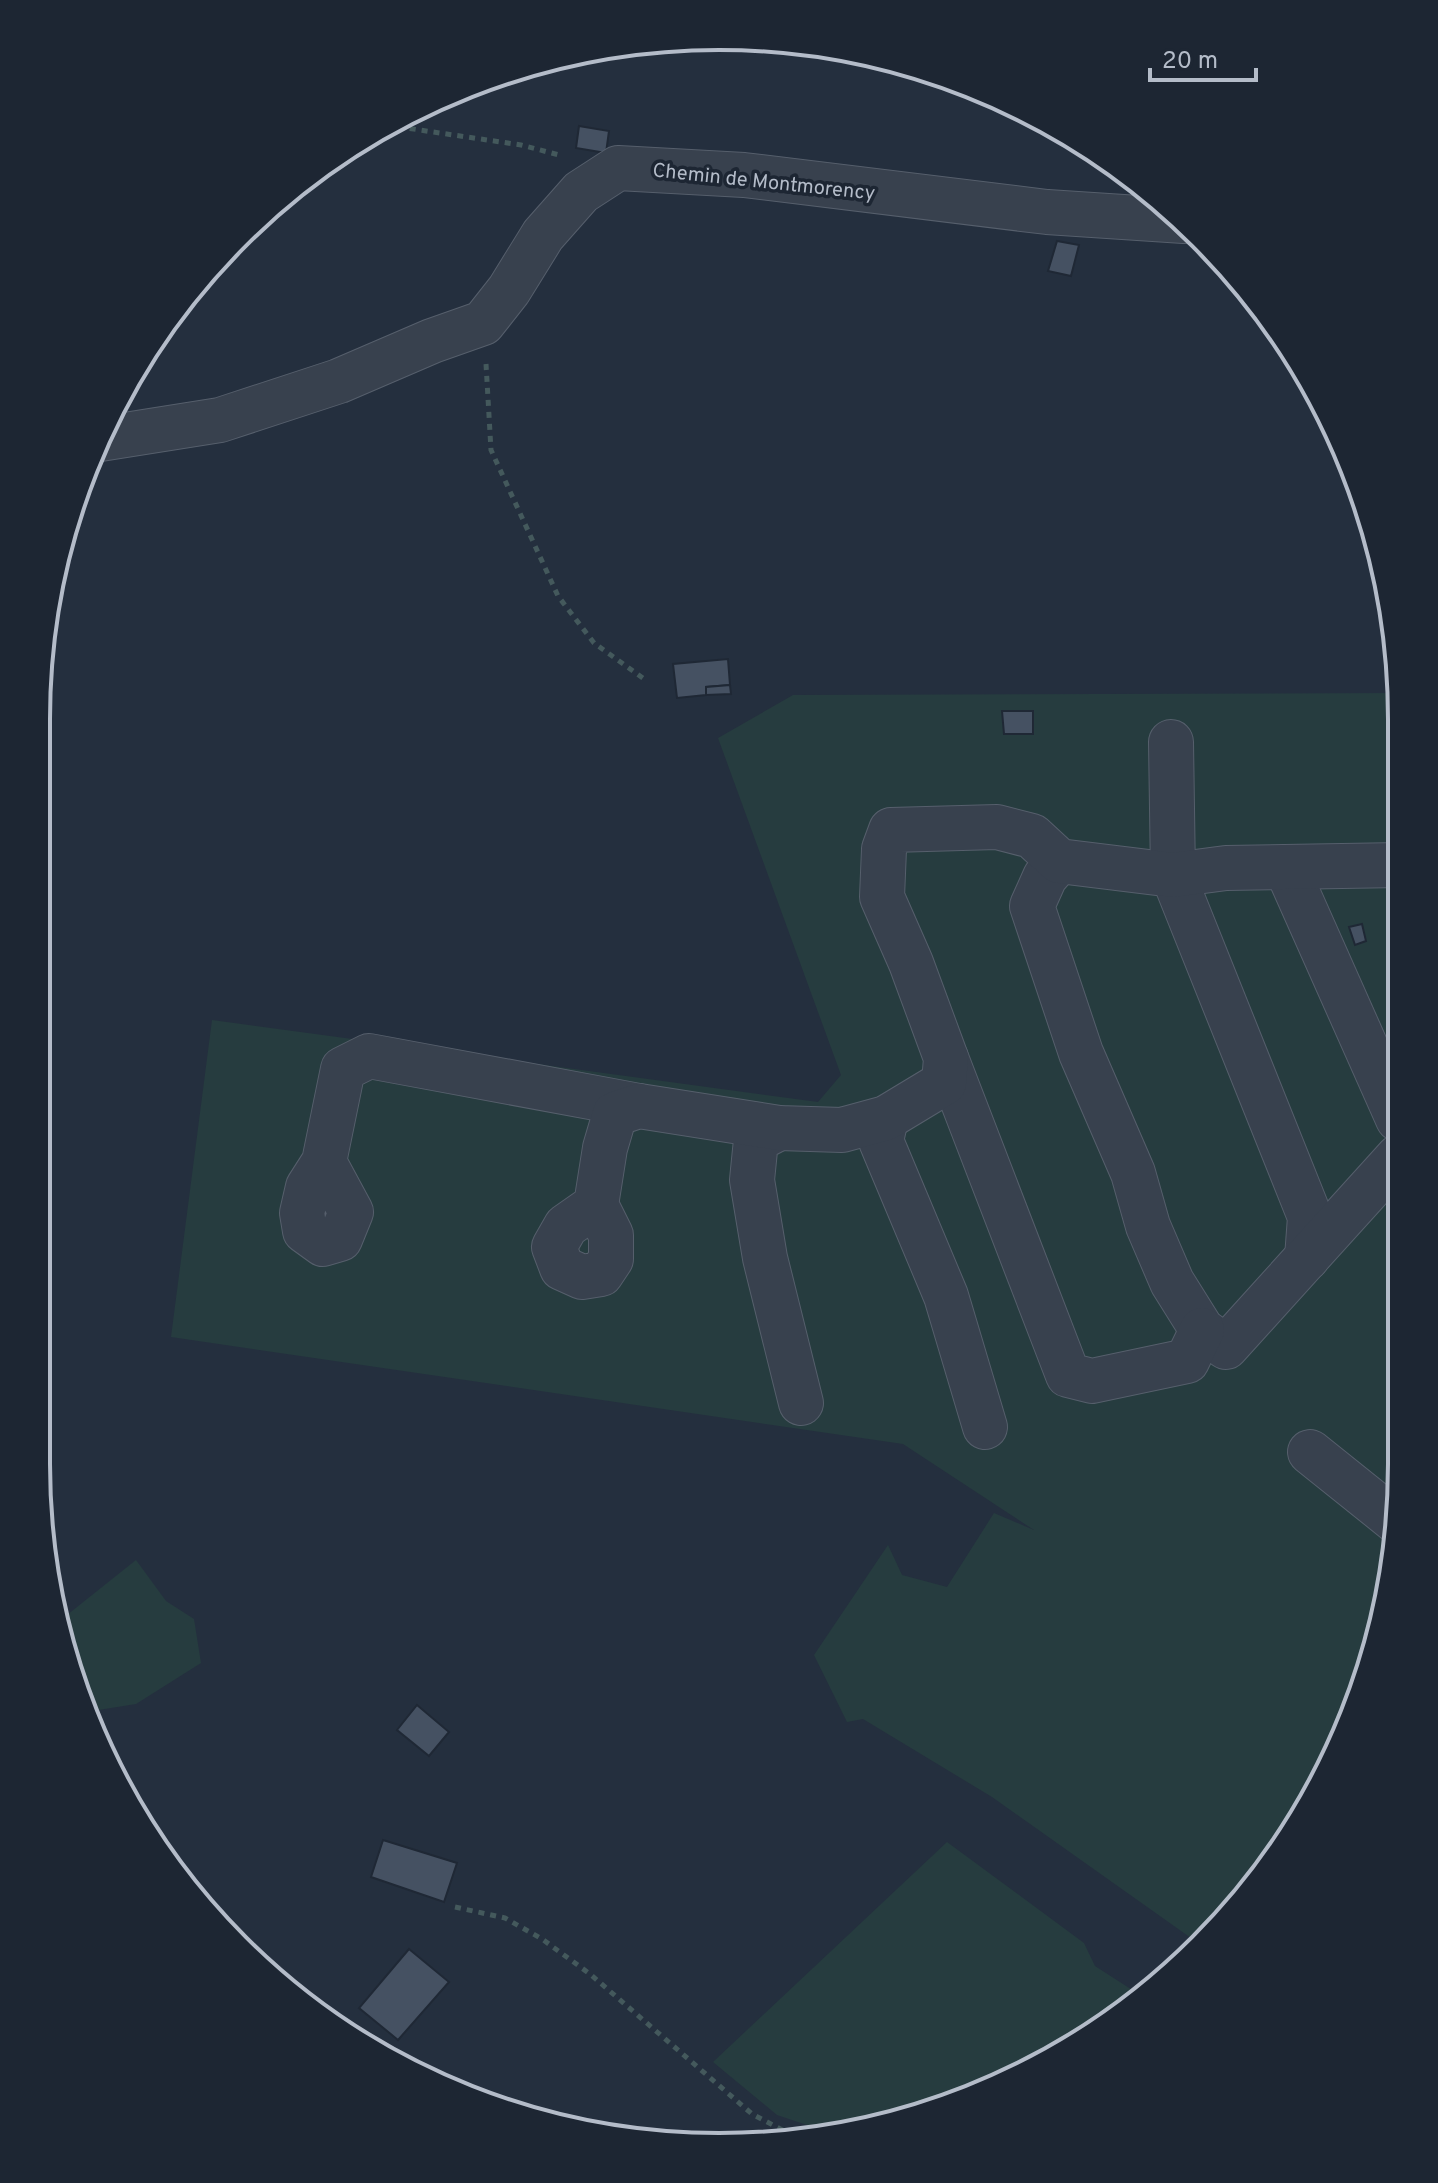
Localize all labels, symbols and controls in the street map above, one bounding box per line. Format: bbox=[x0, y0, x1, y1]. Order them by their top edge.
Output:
scale bar bbox=[1150, 32, 1256, 82]
text: 20 m bbox=[1162, 47, 1218, 77]
street label: Chemin de Montmorency bbox=[651, 158, 876, 208]

